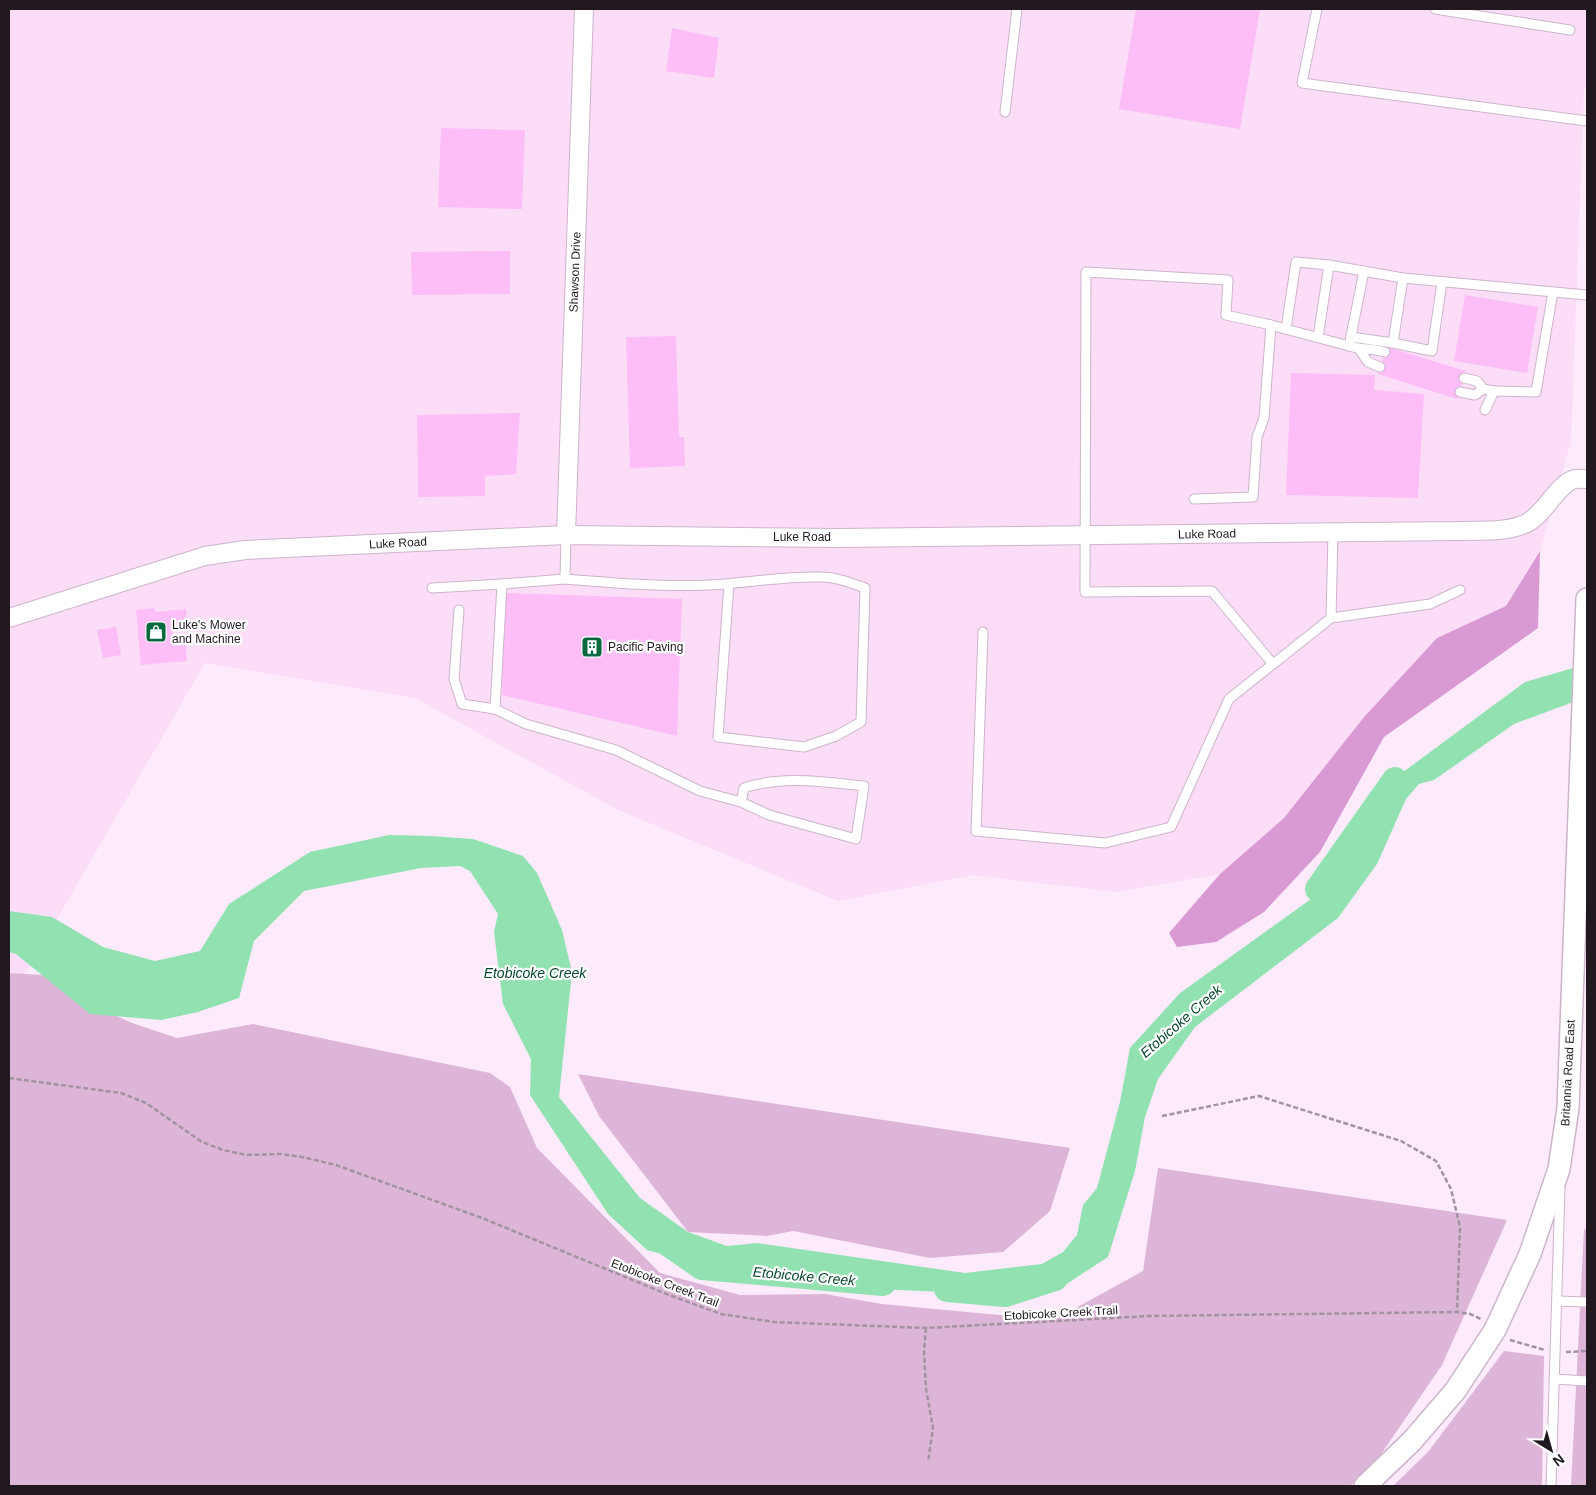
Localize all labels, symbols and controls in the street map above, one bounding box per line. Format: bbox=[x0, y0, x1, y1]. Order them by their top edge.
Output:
street label: Shawson Drive bbox=[567, 231, 583, 313]
street label: Luke Road bbox=[1178, 526, 1236, 542]
street label: Luke Road bbox=[773, 530, 831, 544]
street label: Luke Road bbox=[369, 534, 427, 552]
place label: Luke's Mower and Machine bbox=[172, 618, 246, 646]
shop icon: Luke's Mower and Machine bbox=[144, 620, 168, 644]
building icon: Pacific Paving bbox=[580, 635, 604, 659]
place label: Pacific Paving bbox=[608, 640, 683, 654]
water label: Etobicoke Creek bbox=[484, 965, 587, 981]
water label: Etobicoke Creek bbox=[1137, 981, 1226, 1061]
street label: Britannia Road East bbox=[1558, 1019, 1578, 1127]
street label: Etobicoke Creek Trail bbox=[609, 1256, 721, 1310]
water label: Etobicoke Creek bbox=[752, 1264, 857, 1289]
street label: Etobicoke Creek Trail bbox=[1004, 1303, 1118, 1323]
north arrow bbox=[1526, 1425, 1576, 1475]
text: N bbox=[1550, 1451, 1568, 1470]

